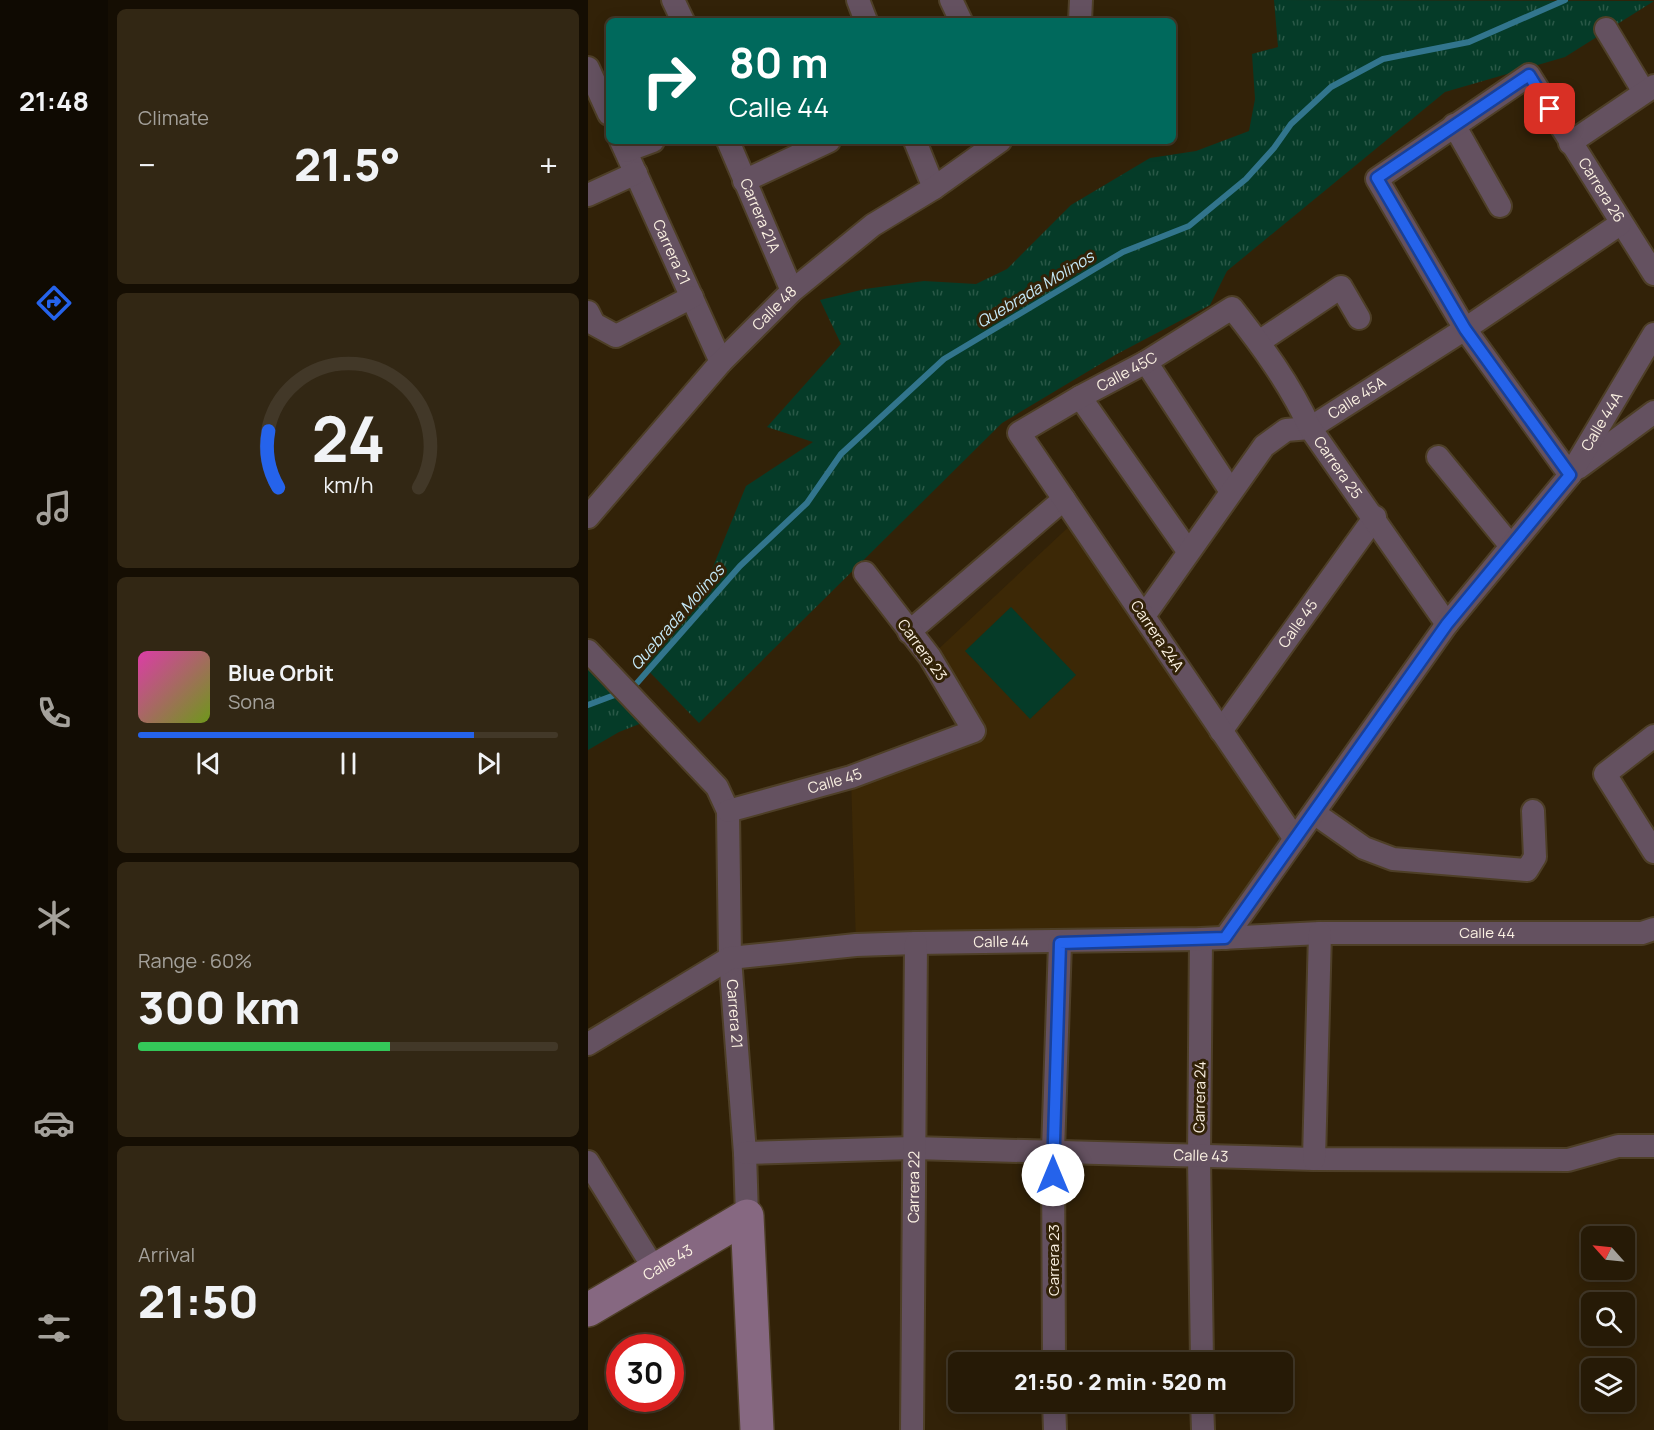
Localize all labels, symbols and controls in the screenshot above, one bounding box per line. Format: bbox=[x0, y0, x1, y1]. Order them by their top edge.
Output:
text: 80 m bbox=[729, 33, 829, 91]
icon: right bbox=[630, 42, 708, 120]
text: 21:48 bbox=[19, 82, 89, 119]
pin bbox=[1524, 83, 1575, 134]
text: Calle 44 bbox=[729, 88, 829, 125]
icon: arrive bbox=[1533, 92, 1566, 125]
text: Climate bbox=[138, 104, 209, 131]
text: 21.5° bbox=[294, 133, 401, 195]
text: − bbox=[138, 142, 156, 187]
text: + bbox=[539, 142, 558, 187]
street label: Carrera 26 bbox=[1574, 154, 1630, 226]
street label: Carrera 21A bbox=[735, 175, 786, 256]
street label: Carrera 21 bbox=[648, 216, 696, 288]
water label: Quebrada Molinos bbox=[972, 244, 1099, 333]
street label: Calle 48 bbox=[747, 281, 801, 335]
icon: directions bbox=[33, 282, 75, 324]
street label: Calle 45C bbox=[1093, 346, 1161, 396]
street label: Calle 45A bbox=[1324, 371, 1390, 424]
street label: Calle 44A bbox=[1576, 387, 1627, 455]
text: 24 bbox=[311, 395, 385, 481]
street label: Carrera 25 bbox=[1309, 432, 1368, 503]
text: km/h bbox=[323, 470, 373, 499]
icon: music bbox=[33, 487, 75, 529]
water label: Quebrada Molinos bbox=[625, 558, 730, 675]
street label: Calle 45 bbox=[1273, 595, 1322, 652]
street label: Carrera 24A bbox=[1126, 596, 1189, 676]
street label: Carrera 23 bbox=[893, 614, 952, 685]
text: Blue Orbit bbox=[228, 658, 334, 688]
text: Sona bbox=[228, 688, 275, 715]
icon: phone bbox=[33, 692, 75, 734]
icon: previous bbox=[192, 747, 225, 780]
icon: pause bbox=[332, 747, 365, 780]
icon: next bbox=[472, 747, 505, 780]
street label: Calle 45 bbox=[805, 763, 865, 798]
icon: climate bbox=[33, 897, 75, 939]
street label: Calle 44 bbox=[1459, 922, 1515, 943]
street label: Calle 44 bbox=[973, 930, 1029, 952]
text: Range · 60% bbox=[138, 947, 252, 974]
text: 300 km bbox=[138, 976, 300, 1038]
street label: Carrera 21 bbox=[722, 979, 748, 1049]
street label: Carrera 24 bbox=[1188, 1061, 1211, 1133]
icon: car bbox=[33, 1102, 75, 1144]
position arrow bbox=[1021, 1143, 1085, 1207]
street label: Calle 43 bbox=[1173, 1144, 1229, 1167]
street label: Carrera 22 bbox=[903, 1151, 924, 1223]
street label: Carrera 23 bbox=[1043, 1224, 1064, 1296]
north arrow bbox=[1581, 1226, 1635, 1280]
map controls bbox=[1581, 1226, 1635, 1412]
street label: Calle 43 bbox=[639, 1239, 697, 1285]
text: Arrival bbox=[138, 1241, 195, 1268]
text: 21:50 bbox=[138, 1270, 259, 1332]
button: search bbox=[1581, 1292, 1635, 1346]
icon: filters bbox=[33, 1307, 75, 1349]
speed limit sign: 30 bbox=[606, 1334, 684, 1412]
button: layers bbox=[1581, 1358, 1635, 1412]
text: 21:50 · 2 min · 520 m bbox=[1014, 1367, 1227, 1397]

